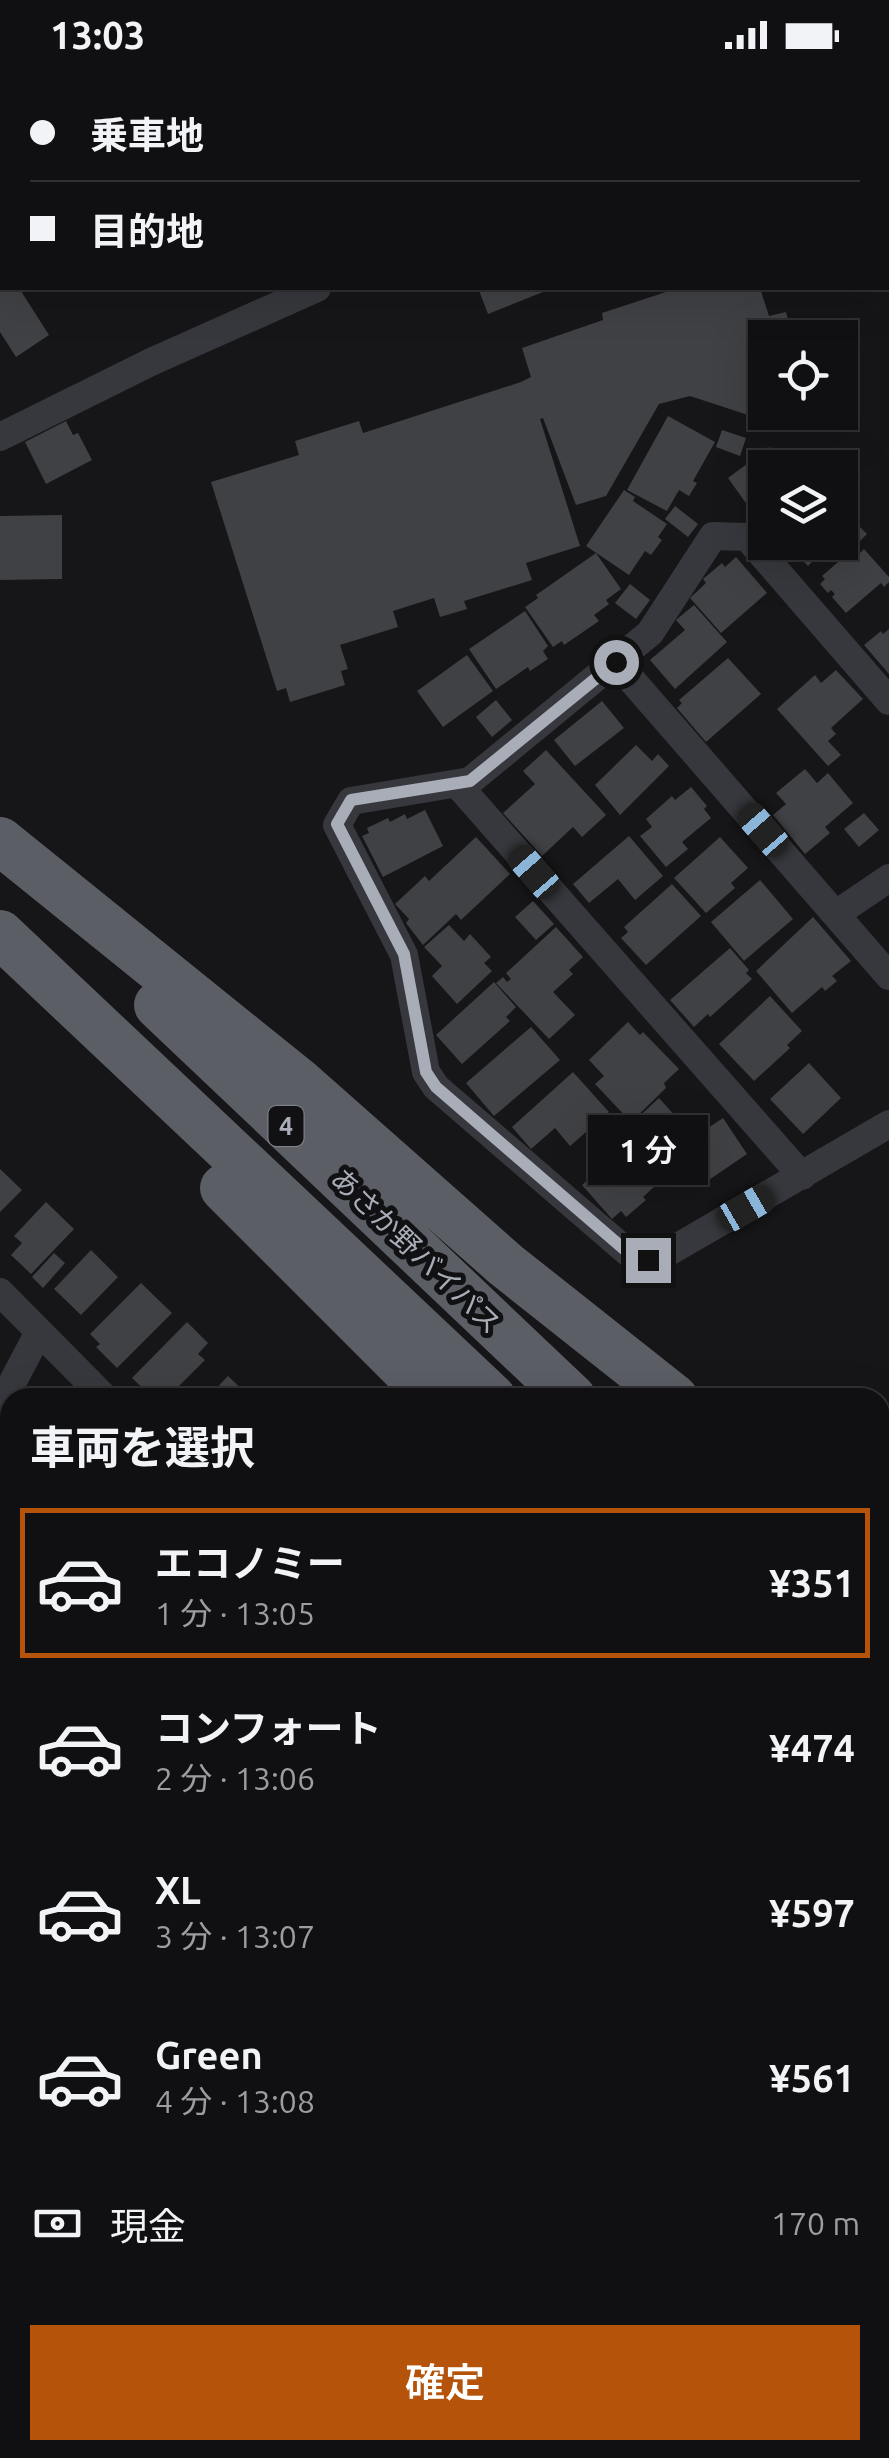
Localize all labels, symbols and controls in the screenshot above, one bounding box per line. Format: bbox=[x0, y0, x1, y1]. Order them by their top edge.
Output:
text: 13:03 bbox=[50, 14, 145, 56]
text: 乗車地 bbox=[90, 114, 204, 156]
text: 目的地 bbox=[90, 210, 204, 252]
map controls bbox=[748, 320, 858, 560]
button: locate bbox=[748, 320, 858, 430]
button: layers bbox=[748, 450, 858, 560]
route start bbox=[594, 640, 639, 685]
car bbox=[732, 798, 794, 862]
car bbox=[503, 840, 565, 904]
road number: 4 bbox=[268, 1106, 304, 1146]
callout: 1 分 bbox=[588, 1115, 708, 1185]
text: 1 分 bbox=[619, 1132, 677, 1168]
street label: あさか野バイパス bbox=[325, 1162, 507, 1339]
car bbox=[713, 1180, 779, 1236]
route end bbox=[626, 1238, 671, 1283]
text: 車両を選択 bbox=[30, 1422, 255, 1473]
icon: car bbox=[35, 1538, 125, 1628]
text: エコノミー bbox=[155, 1542, 345, 1584]
text: ¥351 bbox=[769, 1562, 855, 1604]
text: 1 分 · 13:05 bbox=[155, 1595, 315, 1631]
icon: car bbox=[35, 1703, 125, 1793]
text: コンフォート bbox=[155, 1707, 382, 1749]
text: ¥474 bbox=[769, 1727, 855, 1769]
text: 2 分 · 13:06 bbox=[155, 1760, 315, 1796]
icon: car bbox=[35, 1868, 125, 1958]
text: XL bbox=[155, 1869, 201, 1911]
text: ¥597 bbox=[769, 1892, 855, 1934]
text: 3 分 · 13:07 bbox=[155, 1918, 315, 1954]
icon: car bbox=[35, 2033, 125, 2123]
text: Green bbox=[155, 2034, 263, 2076]
text: ¥561 bbox=[769, 2057, 855, 2099]
text: 4 分 · 13:08 bbox=[155, 2083, 315, 2119]
icon: cash bbox=[30, 2196, 85, 2251]
text: 現金 bbox=[110, 2205, 186, 2247]
text: 170 m bbox=[771, 2205, 860, 2241]
button: 確定 bbox=[30, 2325, 860, 2440]

